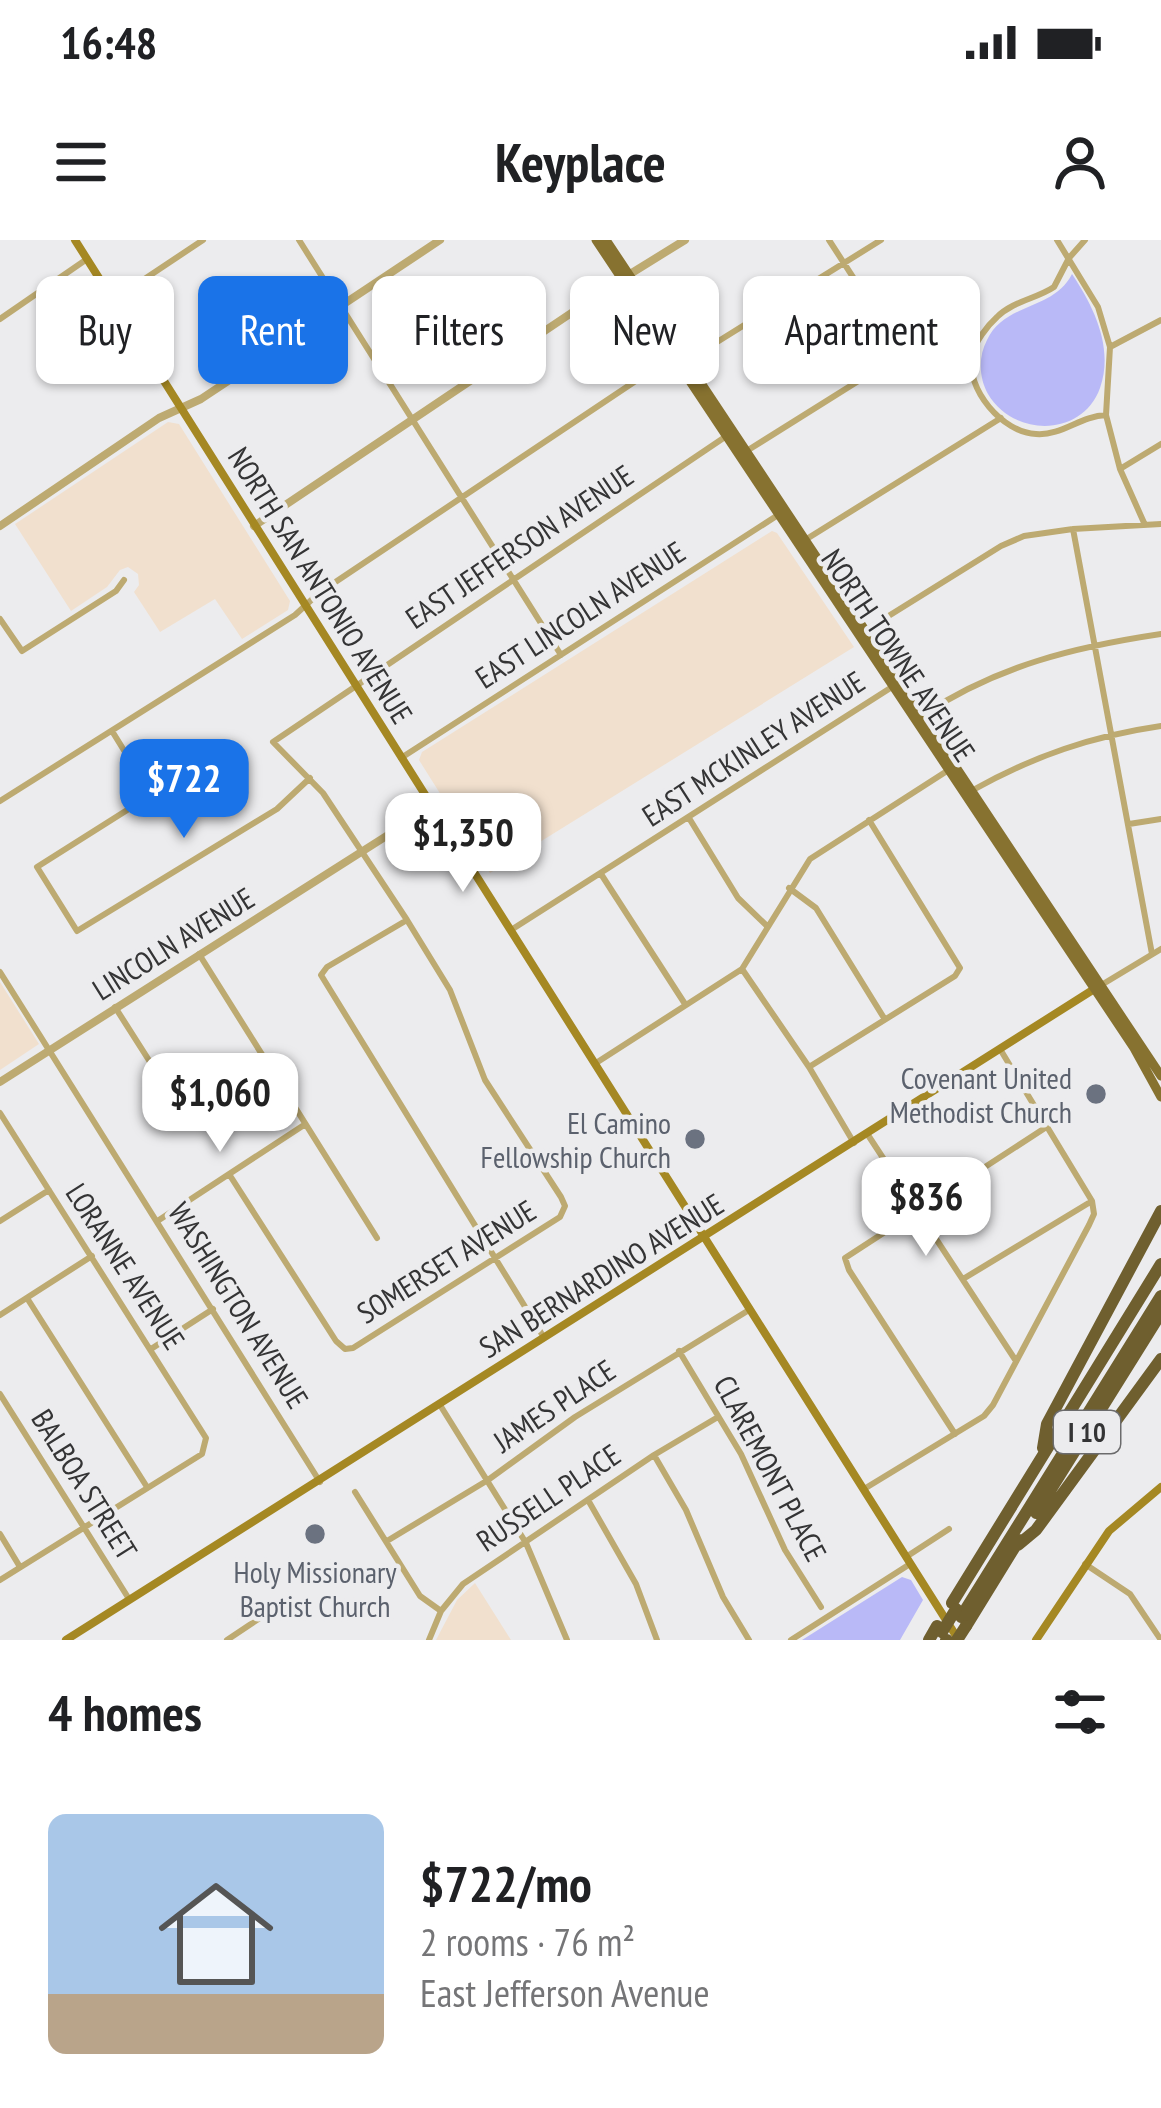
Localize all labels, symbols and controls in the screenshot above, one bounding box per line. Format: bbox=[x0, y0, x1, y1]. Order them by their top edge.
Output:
text: 16:48 bbox=[60, 13, 157, 71]
text: Keyplace bbox=[495, 127, 666, 197]
icon: menu bbox=[48, 129, 114, 195]
icon: person bbox=[1047, 129, 1113, 195]
chip: Buy bbox=[36, 276, 174, 384]
chip: Rent bbox=[198, 276, 348, 384]
chip: Filters bbox=[372, 276, 546, 384]
chip: New bbox=[570, 276, 719, 384]
chip: Apartment bbox=[743, 276, 980, 384]
street label: NORTH SAN ANTONIO AVENUE bbox=[220, 439, 422, 731]
street label: EAST JEFFERSON AVENUE bbox=[398, 455, 640, 637]
street label: EAST LINCOLN AVENUE bbox=[468, 532, 692, 696]
street label: NORTH TOWNE AVENUE bbox=[813, 541, 985, 769]
street label: EAST MCKINLEY AVENUE bbox=[634, 661, 872, 835]
pin: $722 bbox=[113, 739, 255, 841]
text: $722 bbox=[147, 752, 221, 803]
pin: $1,350 bbox=[365, 793, 561, 895]
text: $1,350 bbox=[412, 806, 514, 857]
street label: LINCOLN AVENUE bbox=[85, 878, 261, 1008]
pin: $1,060 bbox=[122, 1053, 318, 1155]
place label: Covenant United Methodist Church bbox=[890, 1058, 1072, 1131]
text: $1,060 bbox=[169, 1066, 271, 1117]
marker: Covenant United Methodist Church bbox=[1083, 1081, 1109, 1107]
place label: El Camino Fellowship Church bbox=[481, 1103, 671, 1176]
marker: El Camino Fellowship Church bbox=[682, 1126, 708, 1152]
pin: $836 bbox=[855, 1157, 997, 1259]
text: $836 bbox=[889, 1170, 963, 1221]
street label: LORANNE AVENUE bbox=[58, 1176, 194, 1356]
street label: SAN BERNARDINO AVENUE bbox=[472, 1184, 730, 1366]
street label: SOMERSET AVENUE bbox=[349, 1190, 543, 1332]
street label: WASHINGTON AVENUE bbox=[160, 1195, 318, 1415]
street label: JAMES PLACE bbox=[485, 1350, 622, 1461]
street label: CLAREMONT PLACE bbox=[706, 1368, 836, 1568]
street label: BALBOA STREET bbox=[23, 1402, 147, 1566]
road number: I 10 bbox=[1054, 1411, 1120, 1453]
street label: RUSSELL PLACE bbox=[469, 1435, 627, 1559]
marker: Holy Missionary Baptist Church bbox=[302, 1521, 328, 1547]
place label: Holy Missionary Baptist Church bbox=[234, 1552, 397, 1625]
text: 4 homes bbox=[48, 1679, 202, 1745]
icon: filters bbox=[1047, 1679, 1113, 1745]
text: $722/mo bbox=[420, 1850, 592, 1916]
icon: home bbox=[144, 1862, 288, 2006]
text: 2 rooms · 76 m² bbox=[420, 1916, 635, 1967]
text: East Jefferson Avenue bbox=[420, 1967, 710, 2018]

